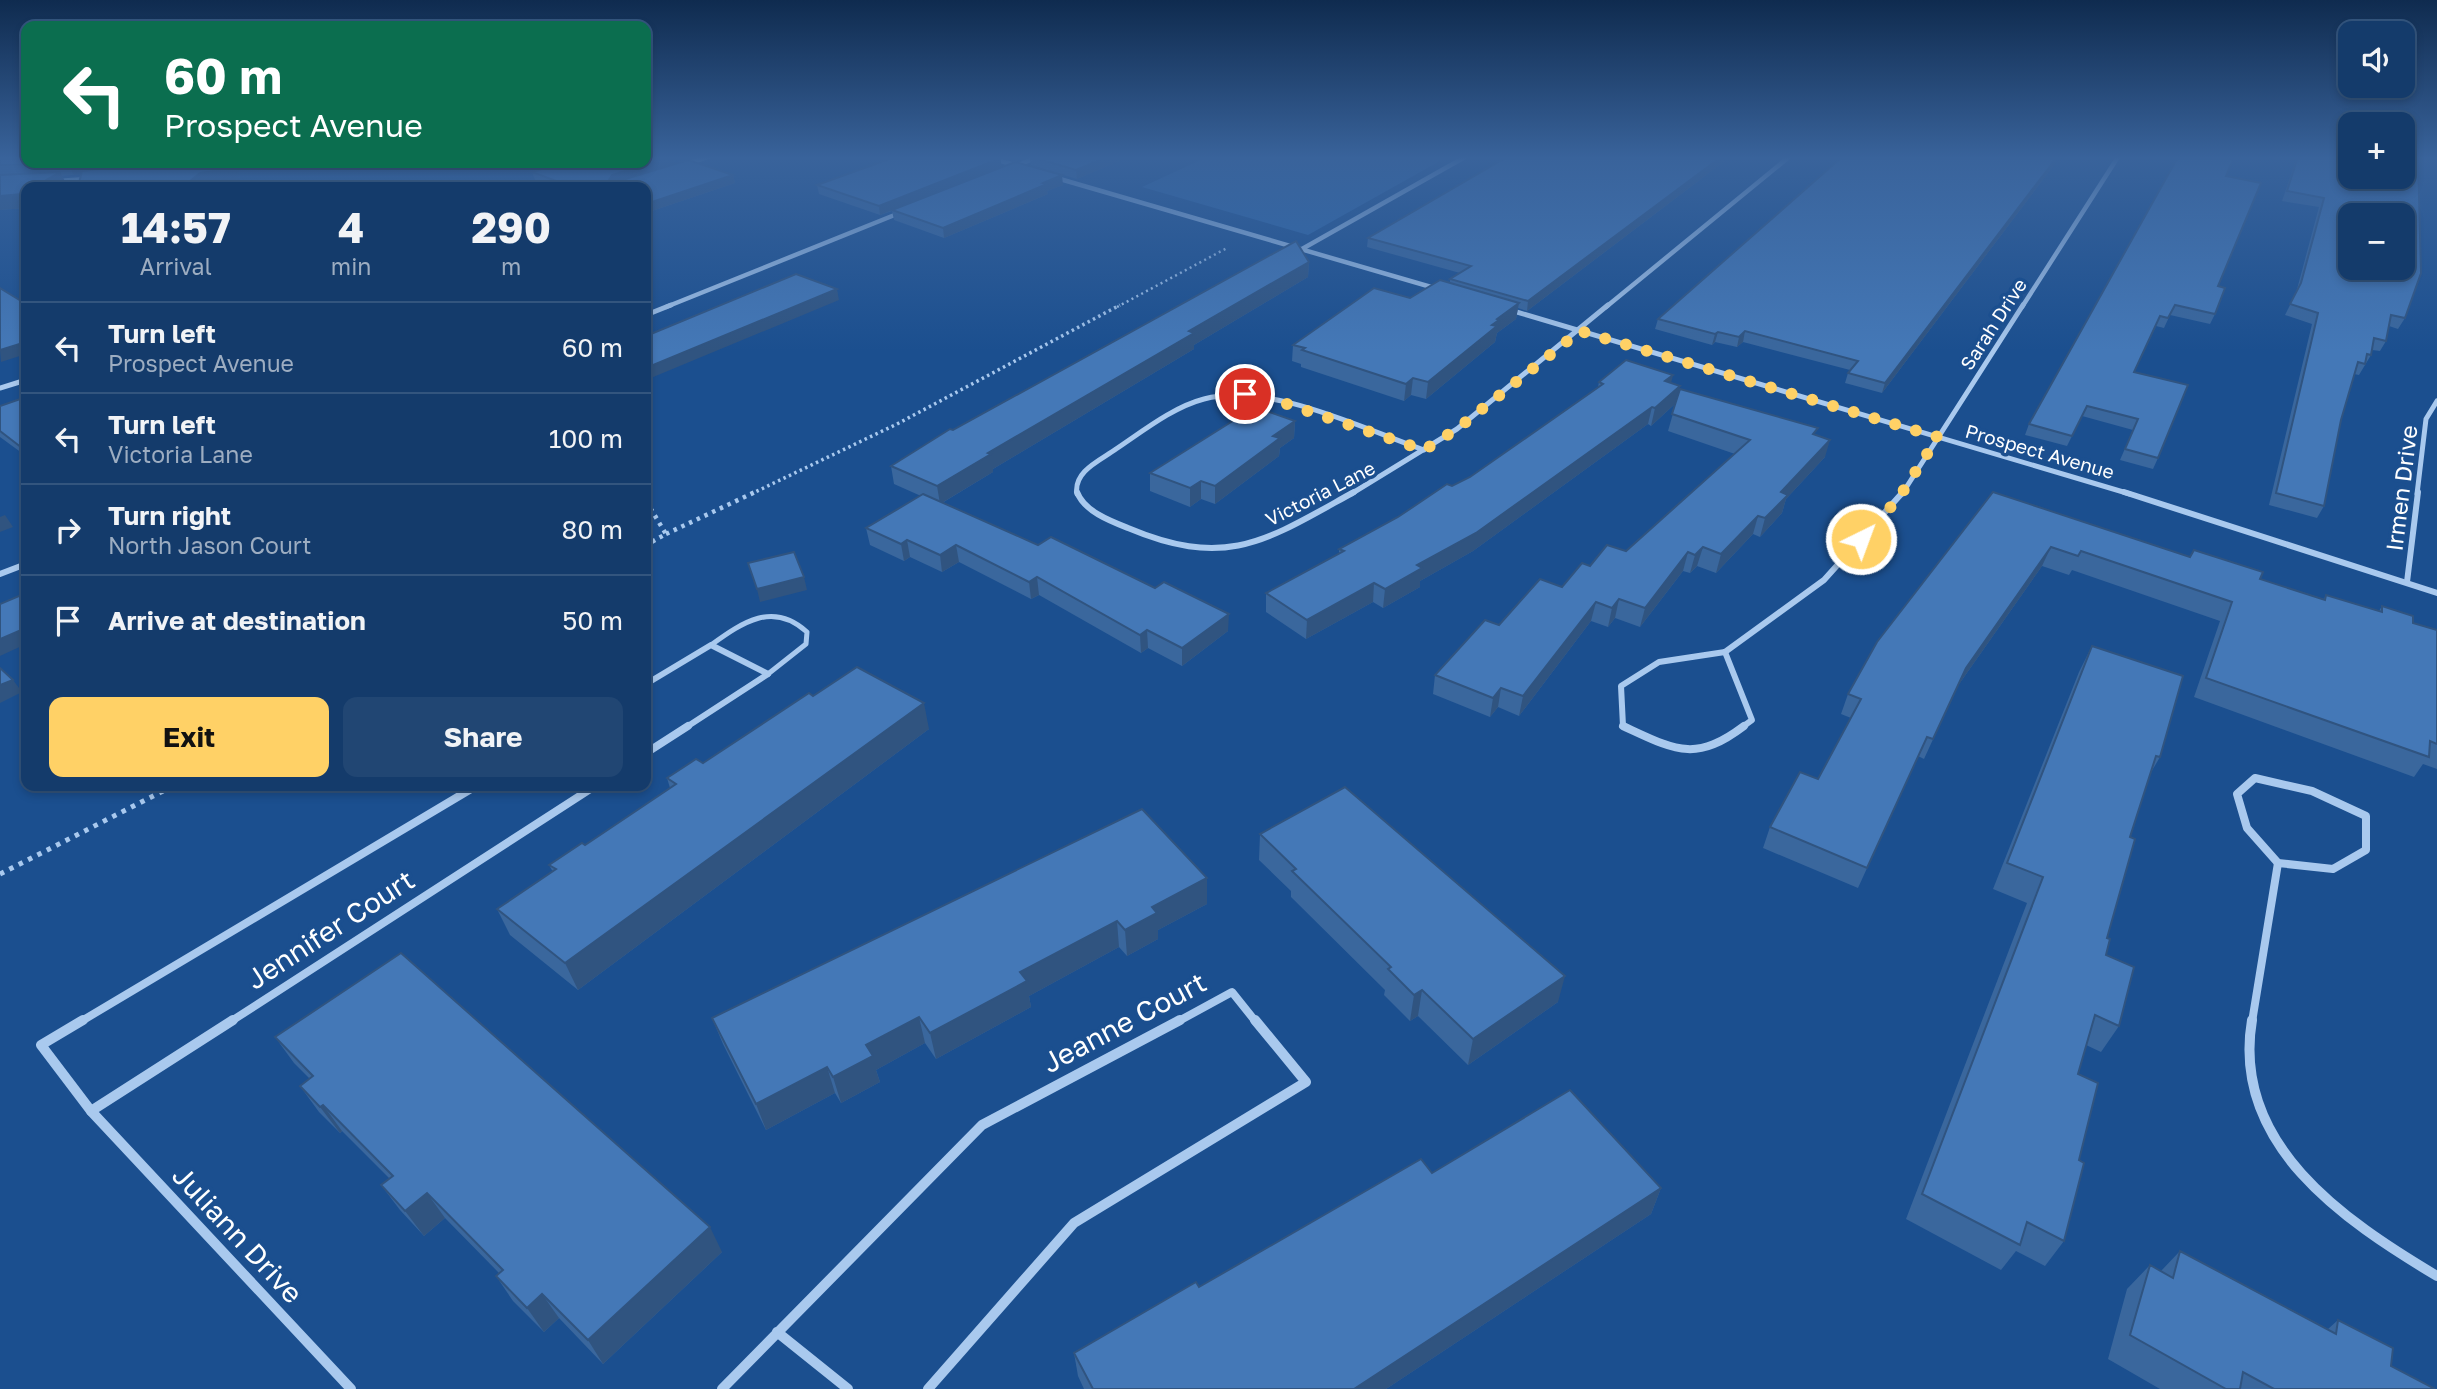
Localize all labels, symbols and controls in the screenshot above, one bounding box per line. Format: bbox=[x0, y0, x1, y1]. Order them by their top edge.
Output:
map controls bbox=[2338, 21, 2415, 280]
button: sound bbox=[2338, 21, 2415, 98]
text: 60 m bbox=[164, 46, 282, 105]
icon: left bbox=[49, 49, 140, 140]
text: Prospect Avenue bbox=[164, 106, 423, 144]
button: + bbox=[2338, 112, 2415, 189]
text: 14:57 bbox=[121, 202, 231, 252]
text: 4 bbox=[338, 202, 364, 252]
text: 290 bbox=[471, 202, 551, 252]
button: − bbox=[2338, 203, 2415, 280]
text: Arrival bbox=[140, 252, 212, 280]
text: min bbox=[331, 252, 371, 280]
text: m bbox=[501, 252, 521, 280]
street label: Sarah Drive bbox=[1955, 274, 2031, 374]
text: Turn left bbox=[108, 318, 216, 349]
icon: left bbox=[49, 329, 87, 367]
text: 60 m bbox=[562, 332, 623, 363]
text: Prospect Avenue bbox=[108, 349, 294, 377]
pin bbox=[1215, 364, 1275, 424]
icon: arrive bbox=[1226, 375, 1264, 413]
text: Turn left bbox=[108, 409, 216, 440]
street label: Prospect Avenue bbox=[1963, 419, 2117, 483]
icon: left bbox=[49, 420, 87, 458]
text: 100 m bbox=[549, 423, 623, 454]
street label: Irmen Drive bbox=[2379, 423, 2423, 553]
text: Victoria Lane bbox=[108, 440, 253, 468]
street label: Victoria Lane bbox=[1261, 456, 1379, 530]
text: Turn right bbox=[108, 500, 231, 531]
position arrow bbox=[1824, 502, 1898, 576]
icon: right bbox=[49, 511, 87, 549]
text: 80 m bbox=[562, 514, 623, 545]
text: North Jason Court bbox=[108, 531, 311, 559]
icon: arrive bbox=[49, 602, 87, 640]
text: Arrive at destination bbox=[108, 605, 366, 636]
text: 50 m bbox=[562, 605, 623, 636]
button: Exit bbox=[49, 697, 329, 777]
button: Share bbox=[343, 697, 623, 777]
street label: Jennifer Court bbox=[240, 863, 420, 995]
street label: Jeanne Court bbox=[1036, 965, 1212, 1079]
street label: Juliann Drive bbox=[166, 1159, 310, 1309]

